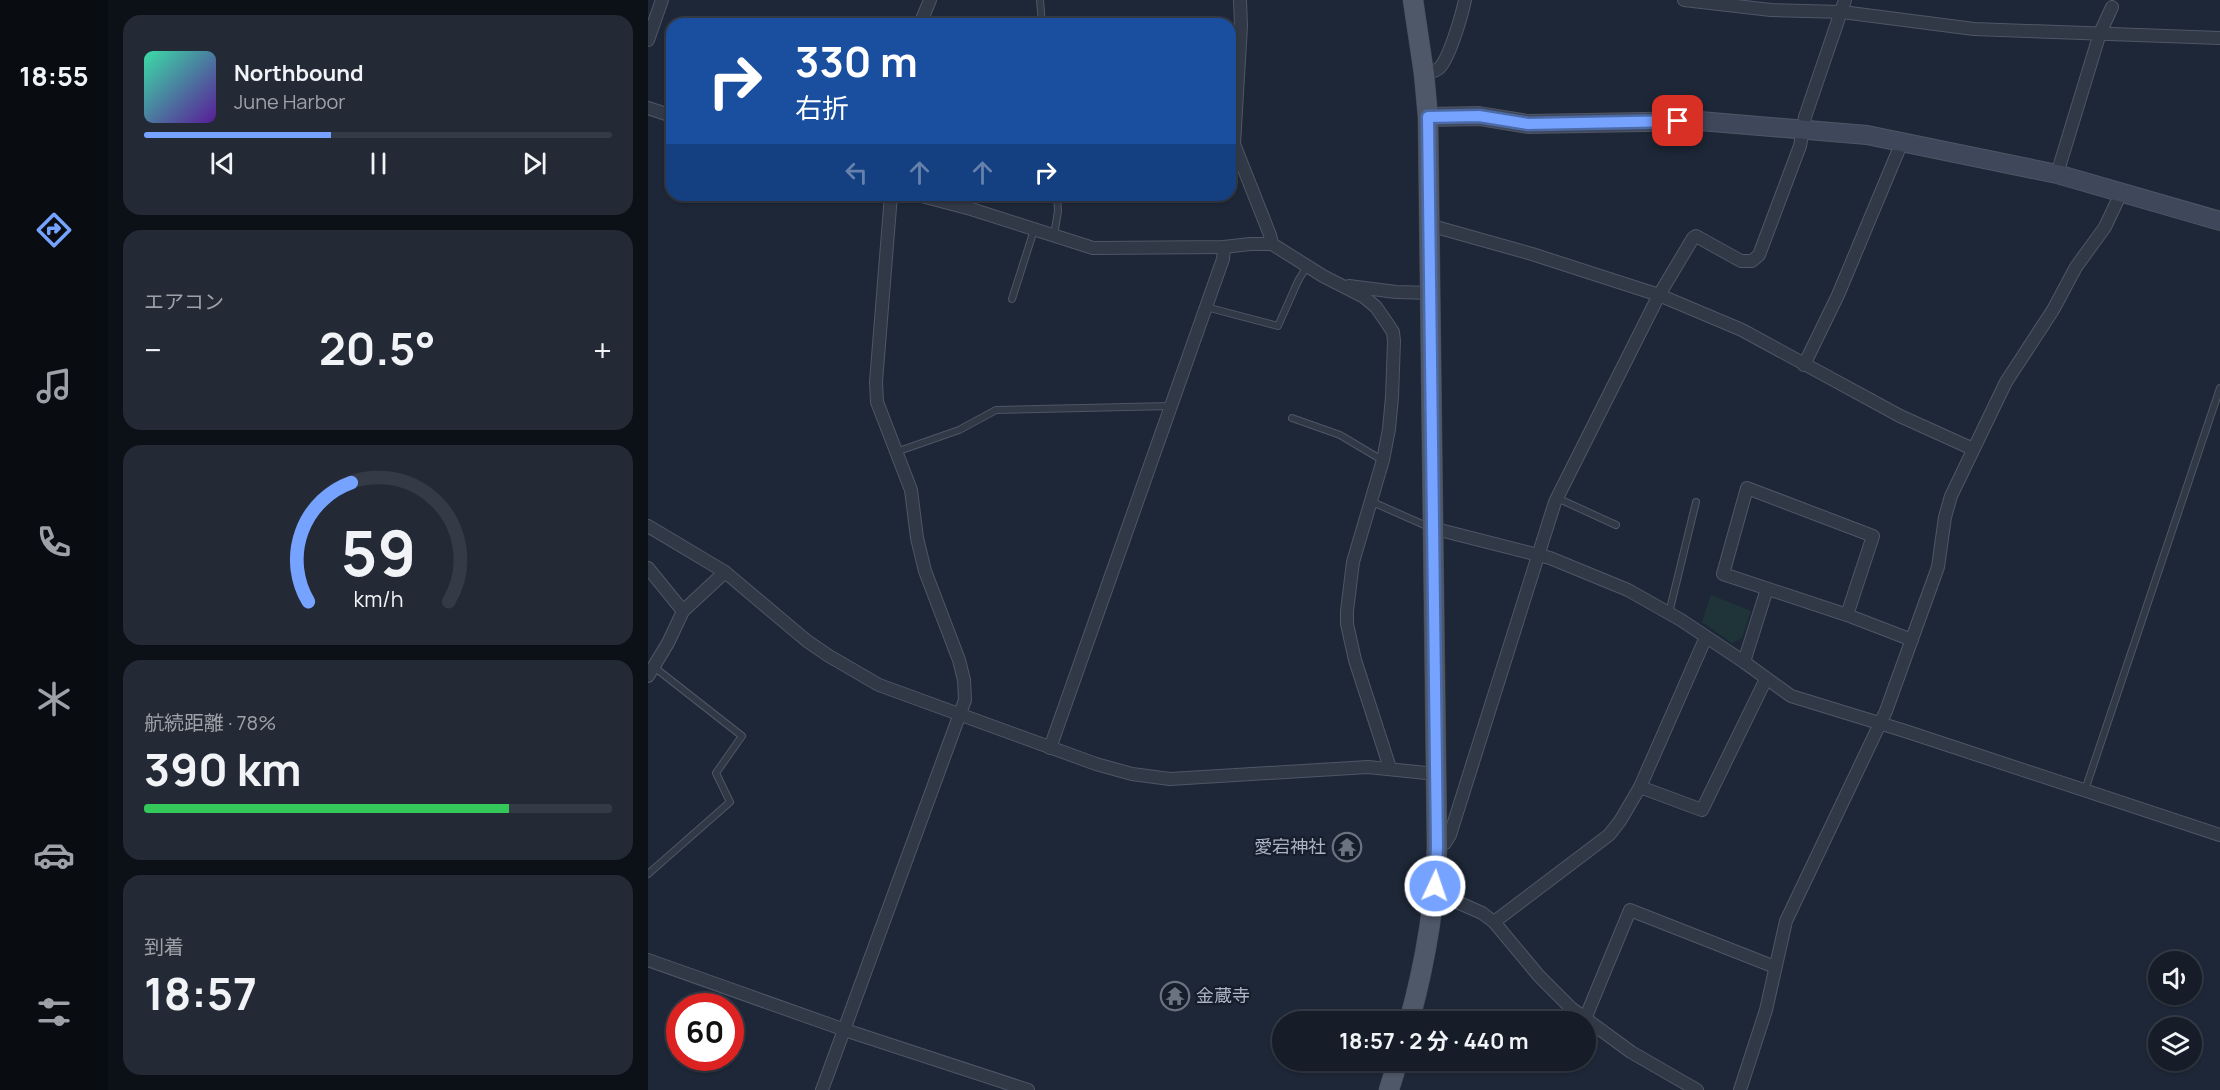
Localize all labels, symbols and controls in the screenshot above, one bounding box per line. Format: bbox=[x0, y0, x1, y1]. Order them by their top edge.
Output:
text: 330 m bbox=[795, 32, 918, 90]
icon: right bbox=[696, 42, 774, 120]
text: 18:55 bbox=[19, 57, 89, 94]
text: Northbound bbox=[234, 58, 364, 88]
text: June Harbor bbox=[234, 88, 346, 115]
text: 右折 bbox=[795, 89, 849, 126]
pin bbox=[1652, 95, 1703, 146]
icon: arrive bbox=[1661, 104, 1694, 137]
icon: previous bbox=[206, 147, 239, 180]
icon: pause bbox=[362, 147, 395, 180]
icon: next bbox=[518, 147, 551, 180]
icon: left bbox=[840, 156, 873, 189]
icon: ahead bbox=[903, 156, 936, 189]
icon: ahead bbox=[966, 156, 999, 189]
icon: right bbox=[1029, 156, 1062, 189]
icon: directions bbox=[33, 209, 75, 251]
text: エアコン bbox=[144, 288, 224, 315]
text: 20.5° bbox=[319, 317, 436, 379]
text: − bbox=[144, 327, 162, 372]
text: + bbox=[593, 327, 612, 372]
icon: music bbox=[33, 365, 75, 407]
text: 59 bbox=[340, 509, 416, 595]
icon: phone bbox=[33, 521, 75, 563]
text: km/h bbox=[353, 584, 403, 613]
icon: climate bbox=[33, 678, 75, 720]
text: 航続距離 · 78% bbox=[144, 709, 276, 736]
text: 390 km bbox=[144, 738, 301, 800]
temple icon: 愛宕神社 bbox=[1331, 831, 1363, 863]
icon: car bbox=[33, 834, 75, 876]
place label: 愛宕神社 bbox=[1254, 834, 1326, 858]
position arrow bbox=[1403, 854, 1467, 918]
text: 到着 bbox=[144, 933, 184, 960]
map controls bbox=[2148, 951, 2202, 1071]
button: sound bbox=[2148, 951, 2202, 1005]
text: 18:57 bbox=[144, 962, 257, 1024]
temple icon: 金蔵寺 bbox=[1159, 980, 1191, 1012]
place label: 金蔵寺 bbox=[1196, 983, 1250, 1007]
icon: filters bbox=[33, 991, 75, 1033]
speed limit sign: 60 bbox=[666, 993, 744, 1071]
button: layers bbox=[2148, 1017, 2202, 1071]
text: 18:57 · 2 分 · 440 m bbox=[1339, 1026, 1529, 1056]

